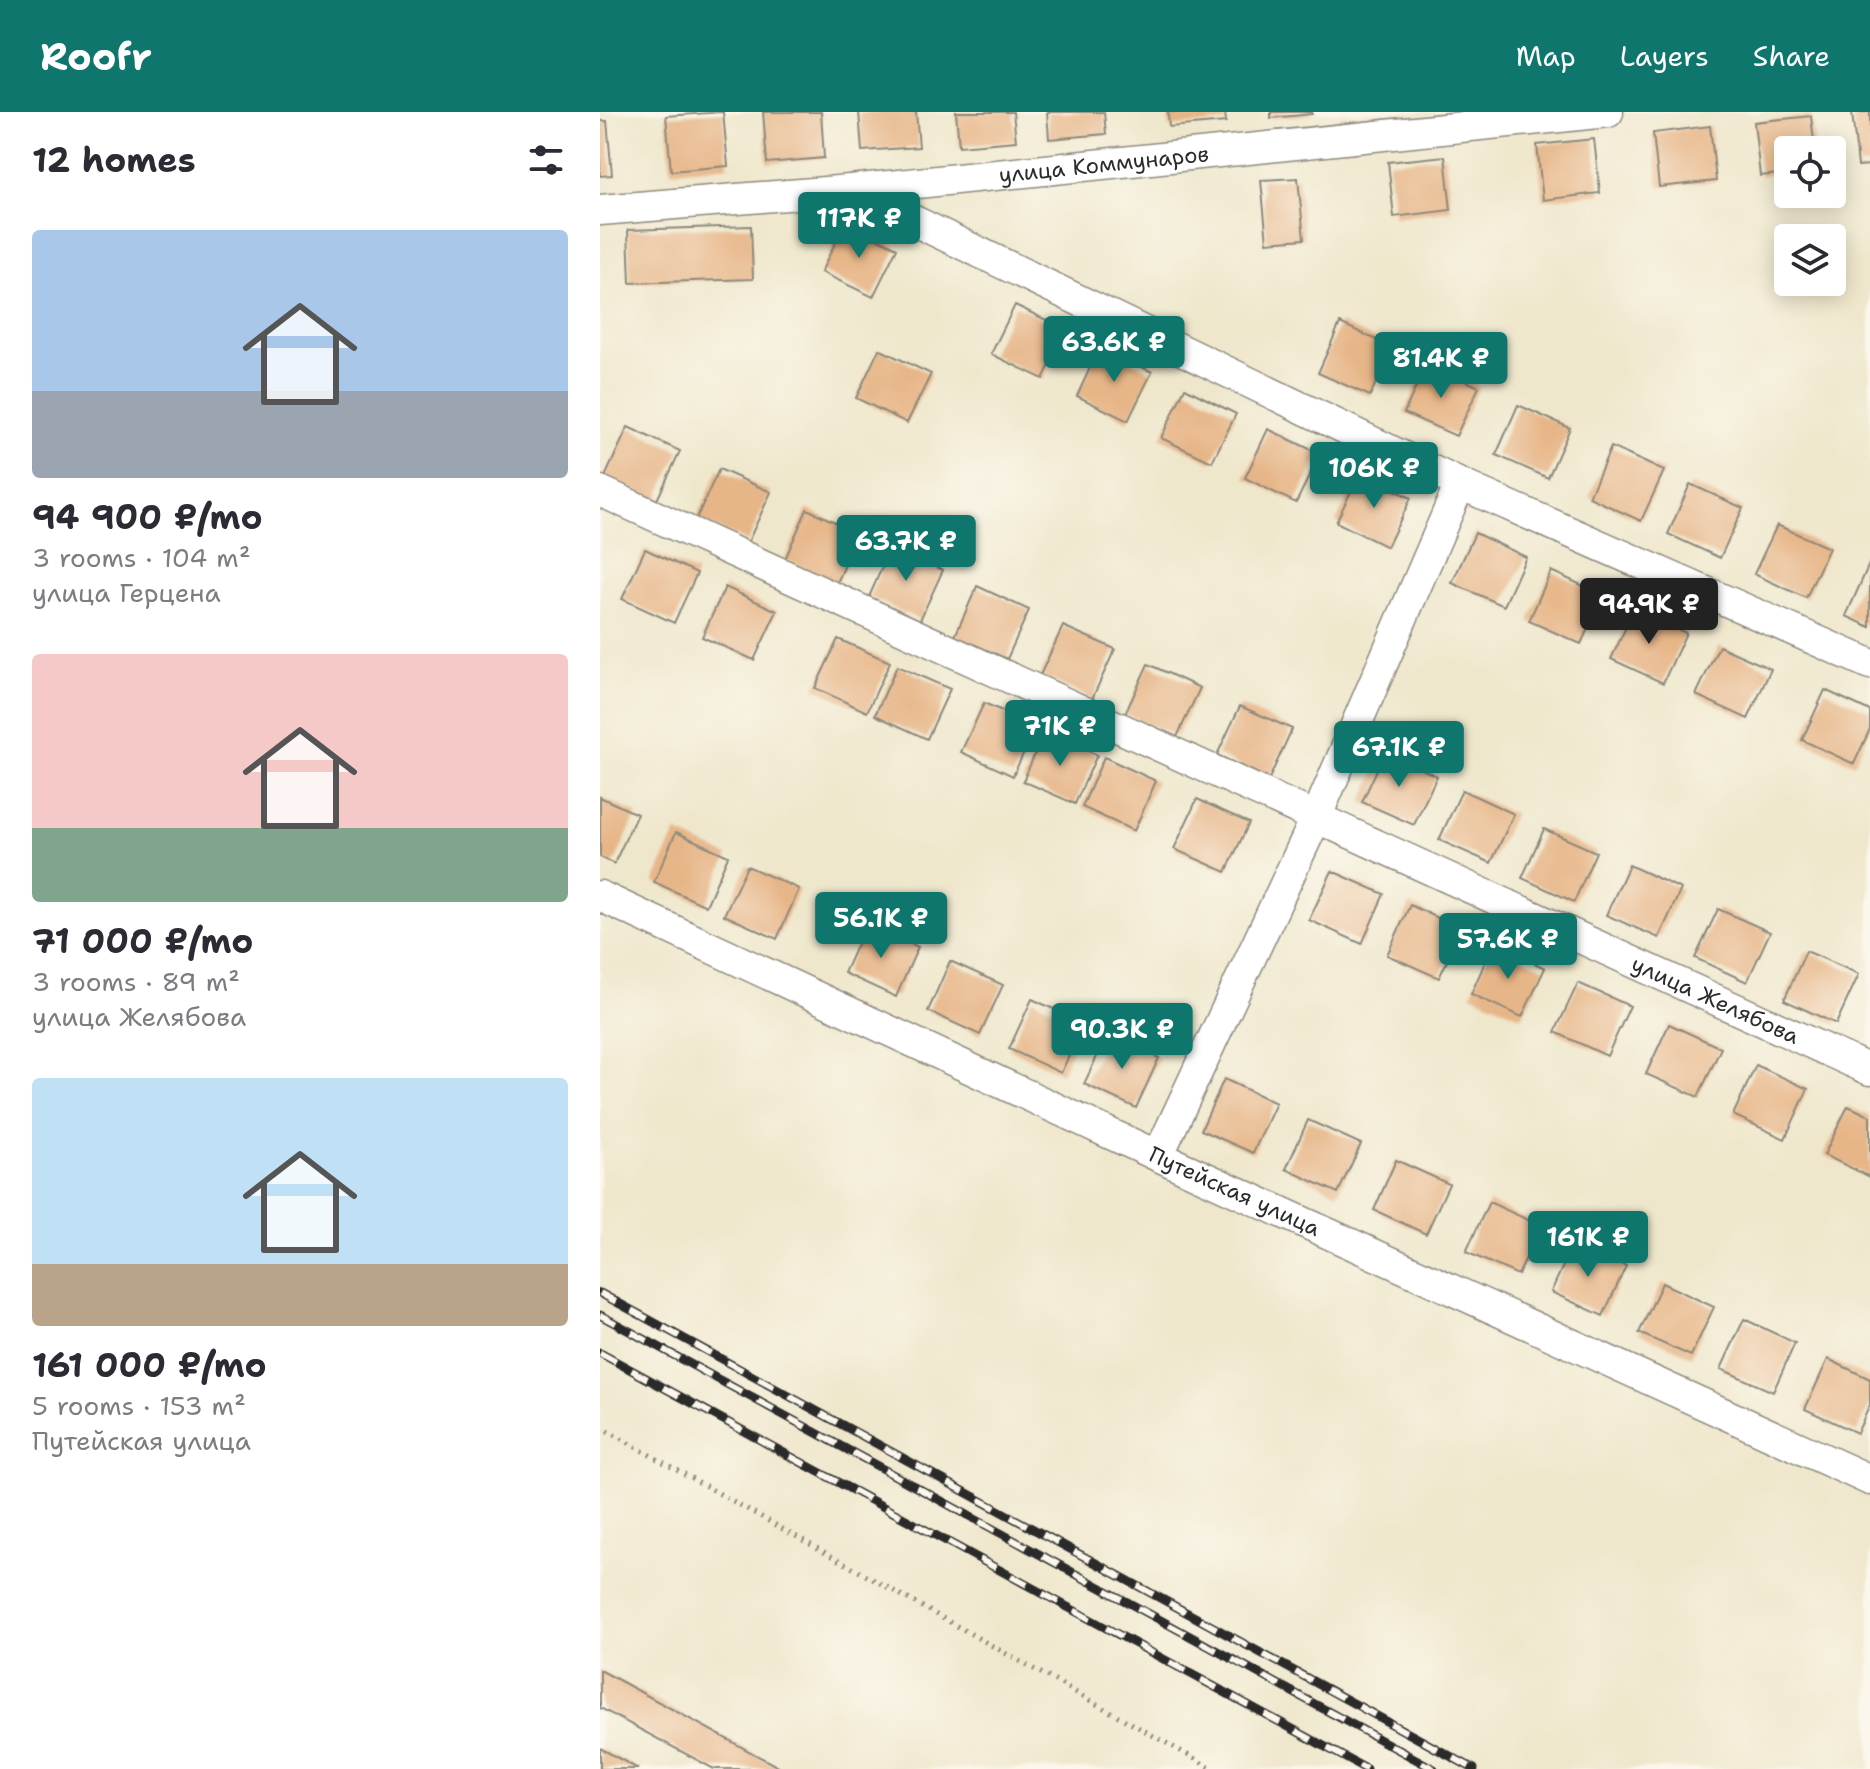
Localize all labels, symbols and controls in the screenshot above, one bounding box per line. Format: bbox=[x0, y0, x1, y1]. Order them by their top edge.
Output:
text: Roofr bbox=[40, 31, 152, 82]
text: Map bbox=[1516, 37, 1576, 75]
text: Layers bbox=[1620, 37, 1709, 75]
text: Share bbox=[1753, 37, 1830, 75]
map controls bbox=[1774, 136, 1846, 296]
button: locate bbox=[1774, 136, 1846, 208]
text: 12 homes bbox=[32, 137, 196, 183]
icon: filters bbox=[524, 138, 568, 182]
street label: улица Коммунаров bbox=[997, 139, 1210, 190]
pin: 117K ₽ bbox=[794, 192, 924, 260]
text: 117K ₽ bbox=[816, 200, 902, 235]
button: layers bbox=[1774, 224, 1846, 296]
icon: home bbox=[228, 282, 372, 426]
pin: 63.6K ₽ bbox=[1040, 316, 1188, 384]
text: 63.6K ₽ bbox=[1062, 324, 1166, 359]
pin: 81.4K ₽ bbox=[1367, 332, 1515, 400]
text: 81.4K ₽ bbox=[1392, 340, 1490, 375]
pin: 106K ₽ bbox=[1309, 442, 1439, 510]
text: 106K ₽ bbox=[1328, 450, 1420, 485]
text: 94 900 ₽/mo bbox=[32, 494, 263, 540]
pin: 63.7K ₽ bbox=[832, 515, 980, 583]
text: 63.7K ₽ bbox=[855, 523, 957, 558]
text: 3 rooms · 104 m² bbox=[32, 540, 251, 575]
text: улица Герцена bbox=[32, 575, 221, 610]
pin: 94.9K ₽ bbox=[1575, 578, 1723, 646]
text: 94.9K ₽ bbox=[1598, 586, 1700, 621]
pin: 71K ₽ bbox=[1004, 700, 1116, 768]
icon: home bbox=[228, 706, 372, 850]
text: 71K ₽ bbox=[1023, 708, 1097, 743]
pin: 67.1K ₽ bbox=[1325, 721, 1473, 789]
text: 67.1K ₽ bbox=[1352, 729, 1446, 764]
pin: 56.1K ₽ bbox=[807, 892, 955, 960]
text: 56.1K ₽ bbox=[833, 900, 929, 935]
pin: 57.6K ₽ bbox=[1434, 913, 1582, 981]
text: 71 000 ₽/mo bbox=[32, 918, 253, 964]
text: 57.6K ₽ bbox=[1457, 921, 1559, 956]
street label: улица Желябова bbox=[1627, 949, 1804, 1051]
text: 3 rooms · 89 m² bbox=[32, 964, 240, 999]
text: улица Желябова bbox=[32, 999, 246, 1034]
pin: 90.3K ₽ bbox=[1048, 1003, 1196, 1071]
text: 90.3K ₽ bbox=[1070, 1011, 1174, 1046]
icon: home bbox=[228, 1130, 372, 1274]
street label: Путейская улица bbox=[1144, 1140, 1325, 1243]
pin: 161K ₽ bbox=[1523, 1211, 1653, 1279]
text: 161K ₽ bbox=[1546, 1219, 1630, 1254]
text: 161 000 ₽/mo bbox=[32, 1342, 267, 1388]
text: 5 rooms · 153 m² bbox=[32, 1388, 246, 1423]
text: Путейская улица bbox=[32, 1423, 251, 1458]

